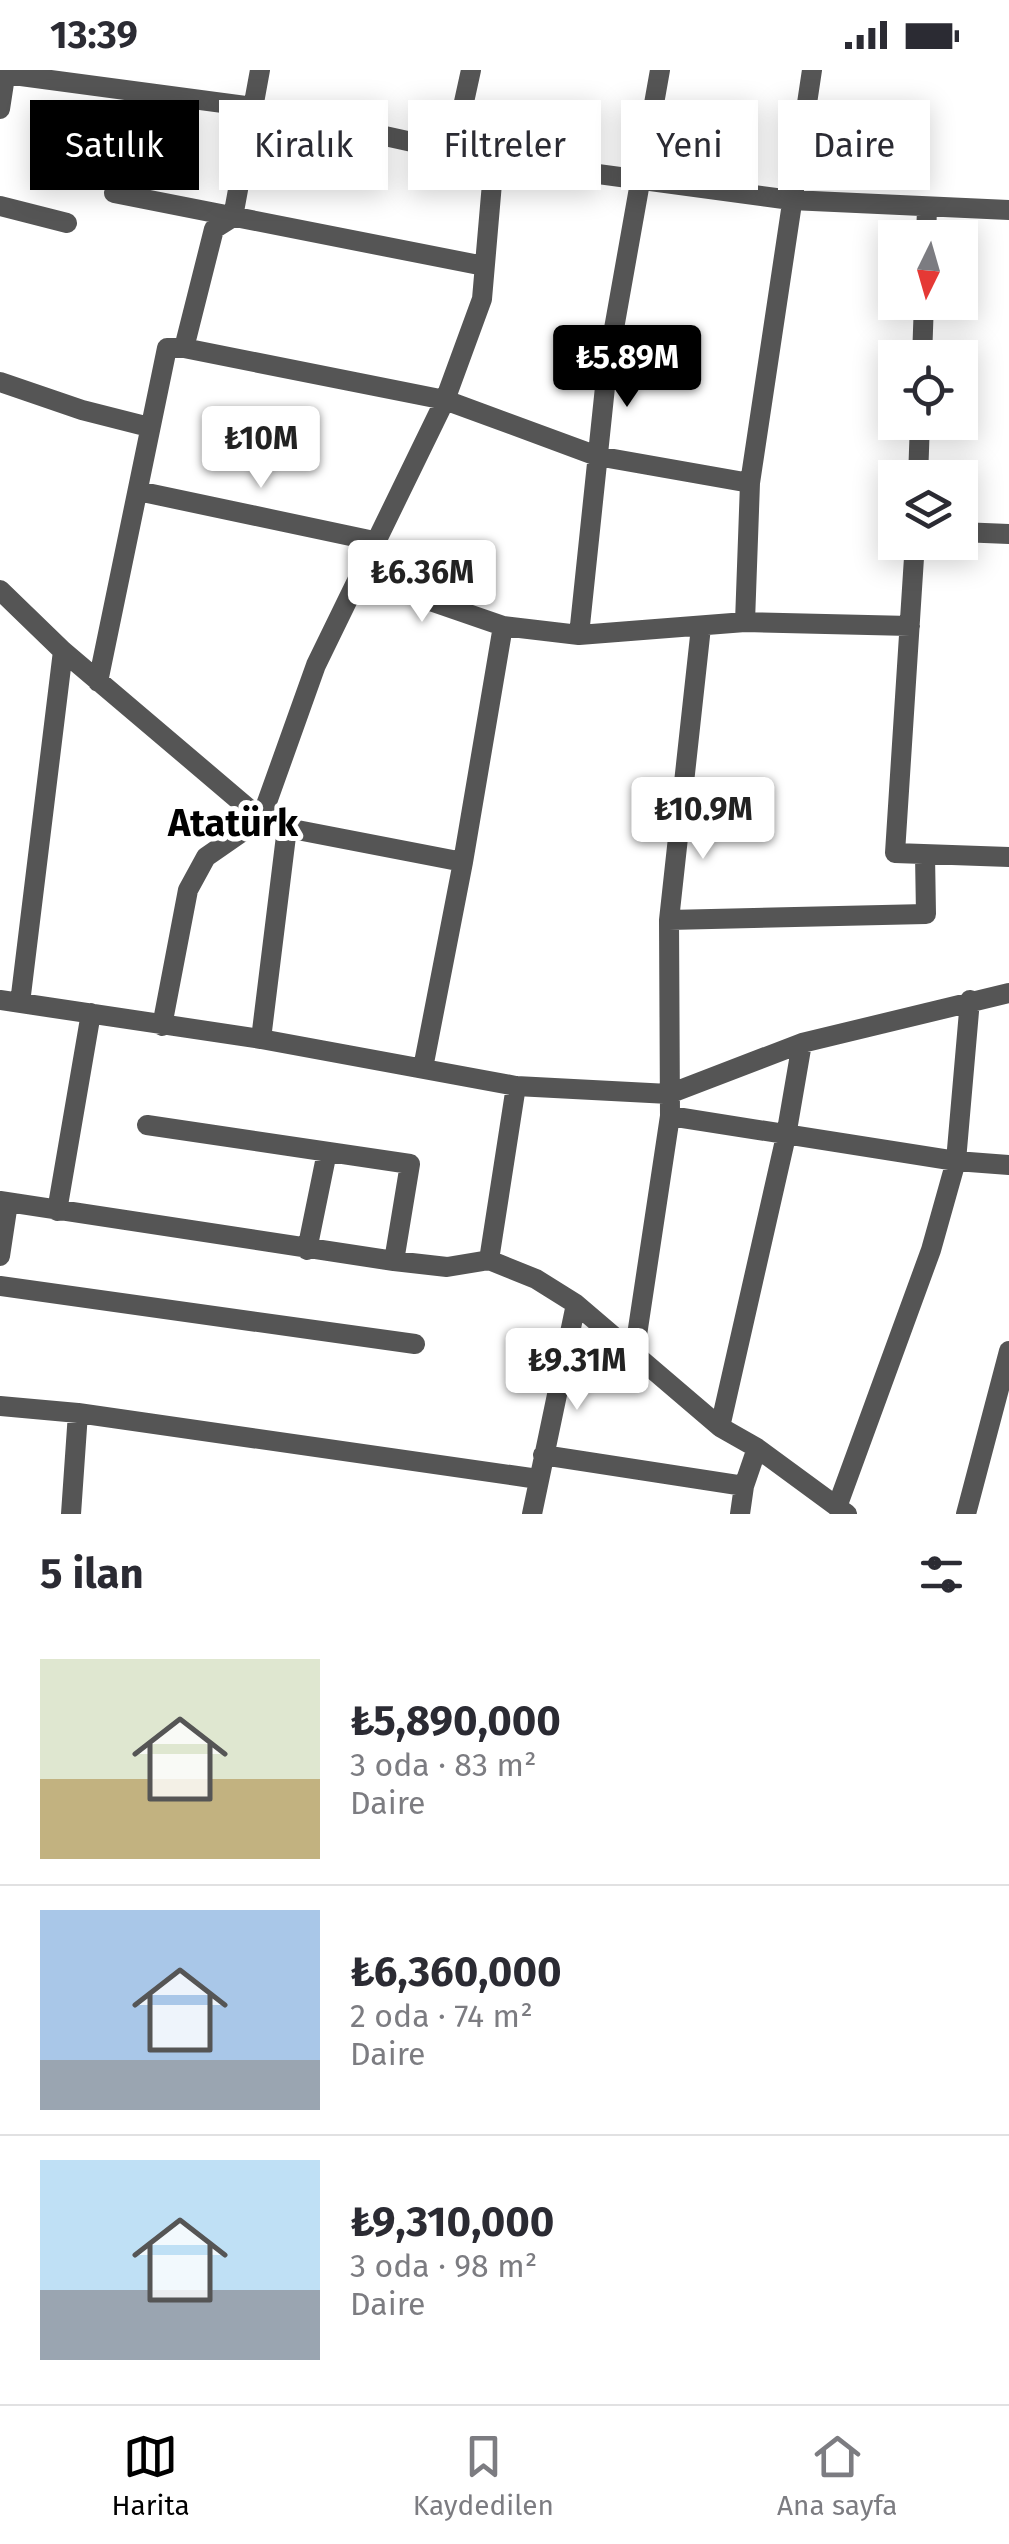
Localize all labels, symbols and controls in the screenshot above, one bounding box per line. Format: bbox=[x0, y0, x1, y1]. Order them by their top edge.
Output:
text: 13:39 bbox=[50, 12, 138, 58]
chip: Satılık bbox=[30, 100, 199, 190]
chip: Kiralık bbox=[219, 100, 388, 190]
chip: Filtreler bbox=[408, 100, 601, 190]
chip: Yeni bbox=[621, 100, 758, 190]
chip: Daire bbox=[778, 100, 930, 190]
north arrow bbox=[878, 220, 978, 320]
map controls bbox=[878, 220, 978, 560]
pin: ₺5.89M bbox=[546, 325, 708, 410]
text: ₺5.89M bbox=[575, 338, 679, 376]
button: locate bbox=[878, 340, 978, 440]
pin: ₺10M bbox=[202, 406, 320, 491]
text: ₺10M bbox=[224, 419, 298, 457]
button: layers bbox=[878, 460, 978, 560]
pin: ₺6.36M bbox=[341, 540, 503, 625]
text: ₺6.36M bbox=[370, 553, 474, 591]
pin: ₺10.9M bbox=[622, 777, 784, 862]
text: ₺10.9M bbox=[653, 790, 753, 828]
district label: Atatürk bbox=[167, 800, 299, 846]
pin: ₺9.31M bbox=[496, 1328, 658, 1413]
text: ₺9.31M bbox=[528, 1341, 626, 1379]
icon: filters bbox=[914, 1547, 969, 1602]
text: 5 ilan bbox=[40, 1549, 144, 1599]
text: ₺5,890,000 bbox=[350, 1696, 561, 1746]
icon: home bbox=[120, 1699, 240, 1819]
text: 3 oda · 83 m² bbox=[350, 1746, 536, 1784]
text: Daire bbox=[350, 1784, 426, 1822]
text: ₺6,360,000 bbox=[350, 1947, 562, 1997]
icon: home bbox=[120, 1950, 240, 2070]
text: 2 oda · 74 m² bbox=[350, 1997, 533, 2035]
text: Daire bbox=[350, 2035, 426, 2073]
text: ₺9,310,000 bbox=[350, 2197, 554, 2247]
icon: home bbox=[120, 2200, 240, 2320]
text: 3 oda · 98 m² bbox=[350, 2247, 537, 2285]
text: Daire bbox=[350, 2285, 426, 2323]
tab: Harita bbox=[112, 2429, 190, 2522]
tab: Kaydedilen bbox=[413, 2429, 554, 2522]
tab: Ana sayfa bbox=[777, 2429, 897, 2522]

